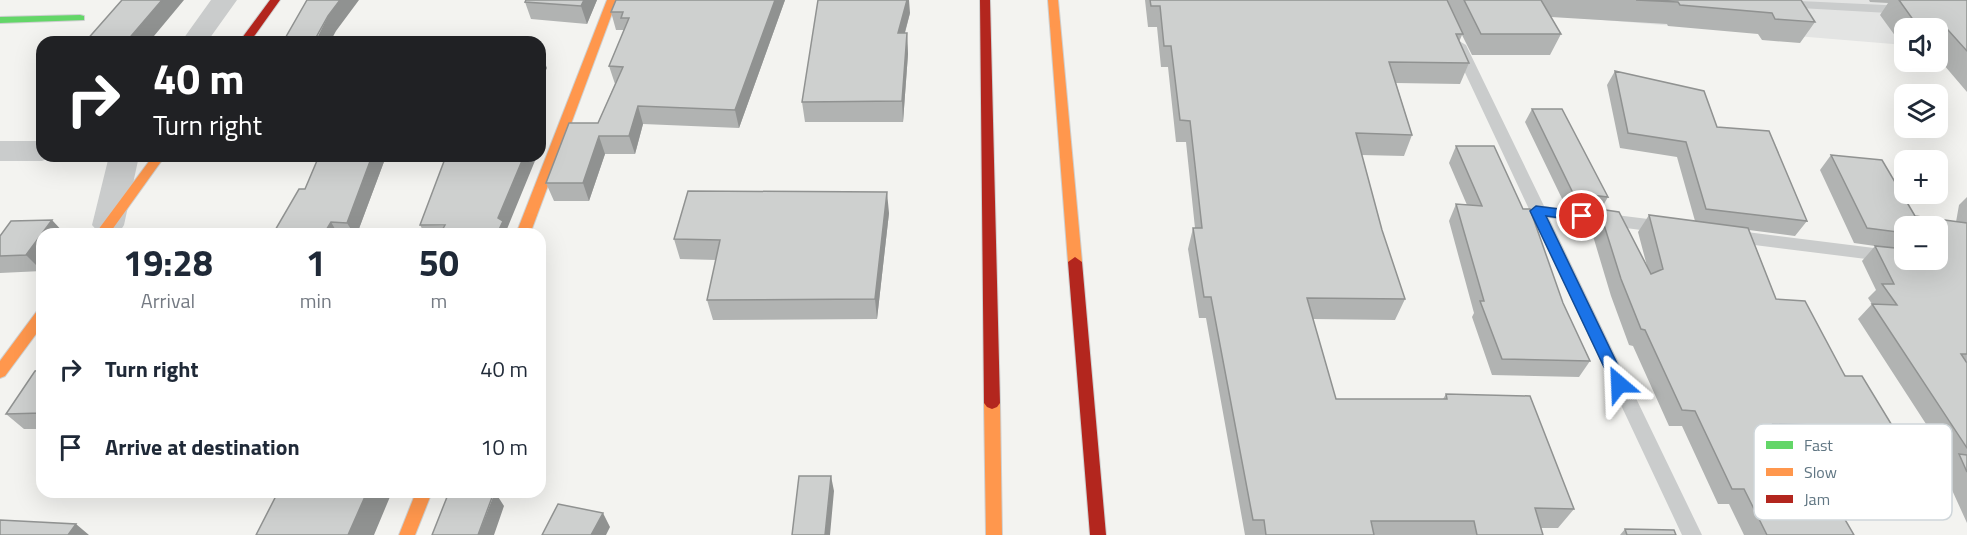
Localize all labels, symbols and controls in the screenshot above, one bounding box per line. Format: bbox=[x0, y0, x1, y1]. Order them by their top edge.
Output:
map controls bbox=[1894, 18, 1948, 270]
button: sound bbox=[1894, 18, 1948, 72]
text: 40 m bbox=[153, 46, 245, 110]
icon: right bbox=[54, 60, 132, 138]
button: layers bbox=[1894, 84, 1948, 138]
text: Turn right bbox=[153, 104, 262, 145]
button: + bbox=[1894, 150, 1948, 204]
pin bbox=[1556, 190, 1607, 241]
icon: arrive bbox=[1565, 199, 1598, 232]
button: − bbox=[1894, 216, 1948, 270]
text: 19:28 bbox=[123, 235, 213, 290]
text: 1 bbox=[306, 235, 326, 290]
text: 50 bbox=[419, 235, 459, 290]
text: Arrival bbox=[141, 285, 195, 316]
text: min bbox=[300, 285, 332, 316]
text: m bbox=[430, 285, 447, 316]
text: Turn right bbox=[105, 352, 199, 386]
text: 40 m bbox=[480, 352, 528, 386]
position arrow bbox=[1587, 352, 1651, 416]
icon: right bbox=[54, 353, 87, 386]
legend bbox=[1754, 424, 1952, 520]
text: Arrive at destination bbox=[105, 430, 300, 464]
text: 10 m bbox=[480, 430, 528, 464]
icon: arrive bbox=[54, 431, 87, 464]
text: Fast bbox=[1804, 433, 1833, 457]
text: Slow bbox=[1804, 460, 1837, 484]
text: Jam bbox=[1804, 487, 1830, 511]

